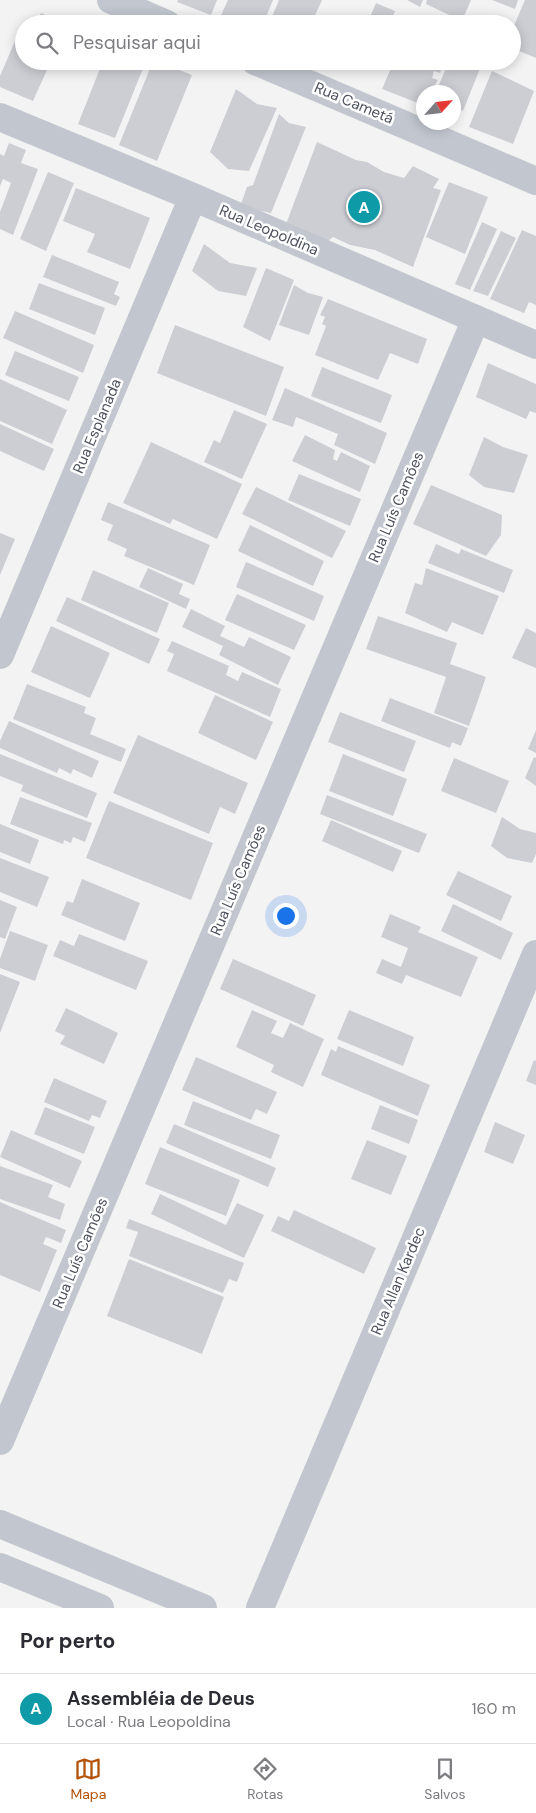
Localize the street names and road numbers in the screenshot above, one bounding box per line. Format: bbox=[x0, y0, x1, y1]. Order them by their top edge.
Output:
street label: Rua Cametá bbox=[311, 77, 397, 129]
street label: Rua Leopoldina bbox=[216, 200, 322, 260]
street label: Rua Esplanada bbox=[68, 376, 126, 476]
street label: Rua Luís Camões bbox=[364, 449, 428, 565]
street label: Rua Luís Camões bbox=[206, 822, 270, 938]
street label: Rua Luís Camões bbox=[48, 1195, 112, 1311]
street label: Rua Allan Kardec bbox=[366, 1224, 430, 1338]

